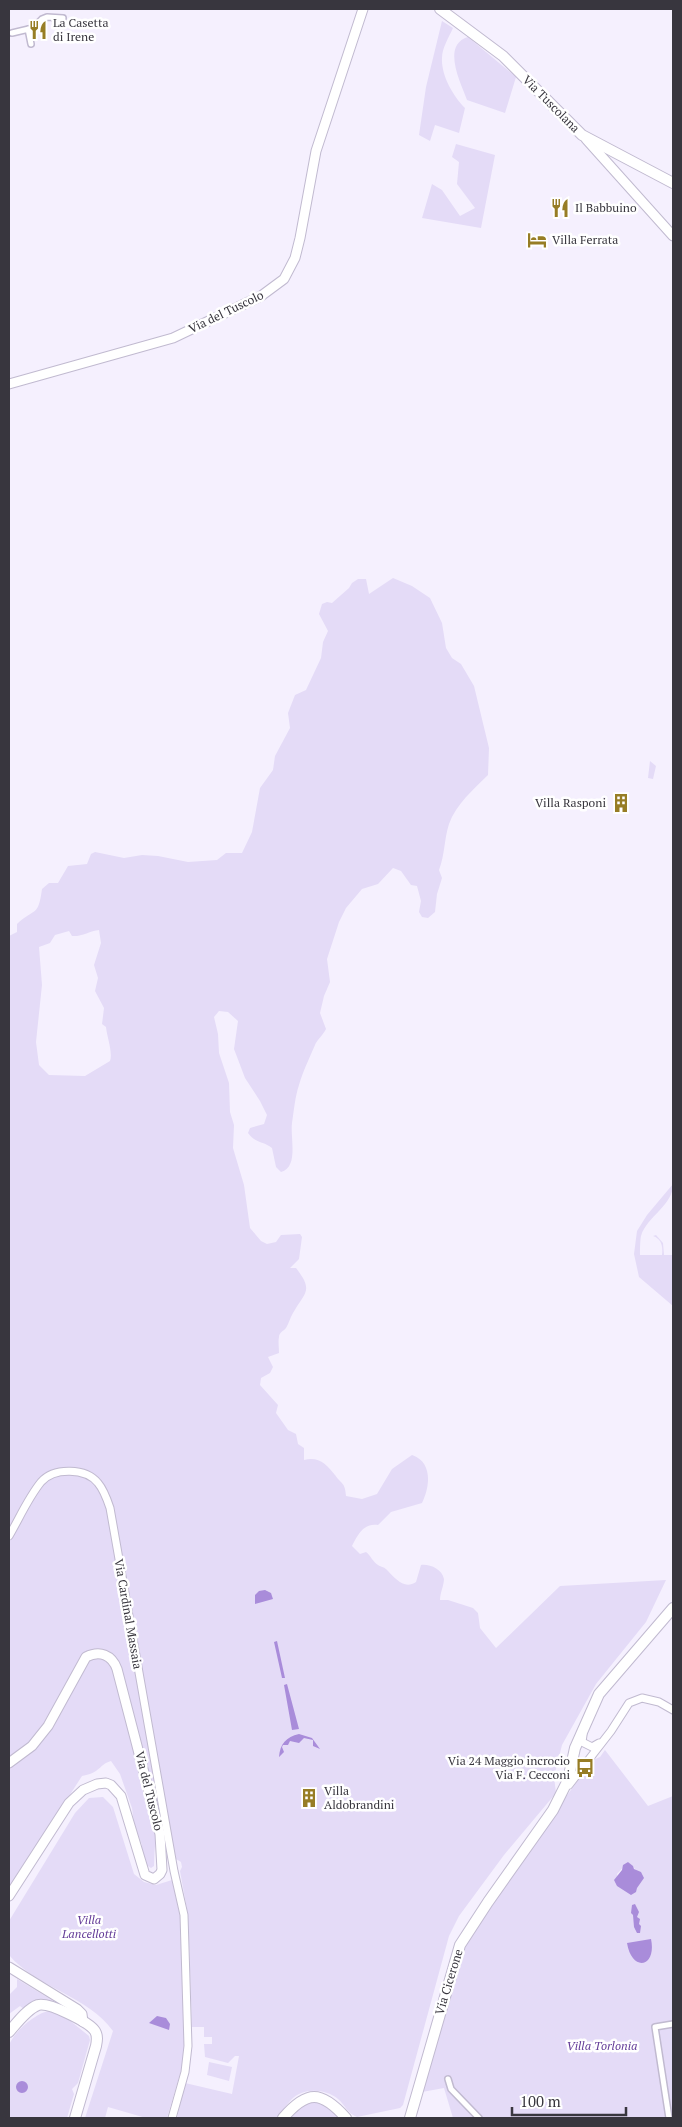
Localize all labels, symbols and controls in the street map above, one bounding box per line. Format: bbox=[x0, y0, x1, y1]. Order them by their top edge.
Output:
place label: La Casetta di Irene bbox=[53, 15, 109, 44]
restaurant icon: La Casetta di Irene bbox=[27, 19, 49, 41]
street label: Via Tuscolana bbox=[520, 72, 583, 135]
restaurant icon: Il Babbuino bbox=[549, 197, 571, 219]
place label: Il Babbuino bbox=[575, 200, 637, 215]
hotel icon: Villa Ferrata bbox=[526, 229, 548, 251]
place label: Villa Ferrata bbox=[552, 232, 618, 247]
street label: Via del Tuscolo bbox=[186, 287, 266, 336]
building icon: Villa Rasponi bbox=[610, 792, 632, 814]
place label: Villa Rasponi bbox=[535, 795, 606, 810]
street label: Via Cardinal Massaia bbox=[111, 1558, 146, 1670]
street label: Via del Tuscolo bbox=[132, 1750, 167, 1833]
place label: Via 24 Maggio incrocio Via F. Cecconi bbox=[448, 1753, 570, 1782]
bus stop icon: Via 24 Maggio incrocio Via F. Cecconi bbox=[574, 1757, 596, 1779]
place label: Villa Aldobrandini bbox=[324, 1783, 395, 1812]
building icon: Villa Aldobrandini bbox=[298, 1787, 320, 1809]
park label: Villa Lancellotti bbox=[61, 1912, 117, 1941]
street label: Via Cicerone bbox=[431, 1947, 466, 2017]
park label: Villa Torlonia bbox=[567, 2038, 637, 2053]
scale bar bbox=[512, 2084, 626, 2116]
text: 100 m bbox=[520, 2091, 561, 2111]

